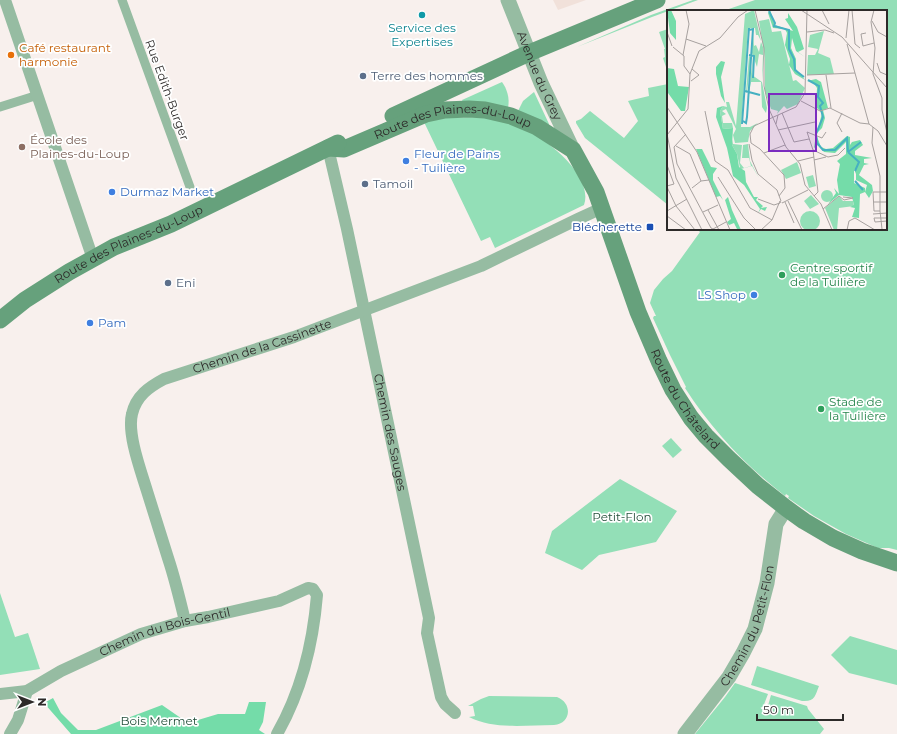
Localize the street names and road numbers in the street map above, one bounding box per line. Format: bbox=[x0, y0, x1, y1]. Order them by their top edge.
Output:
street label: Avenue du Grey bbox=[514, 29, 566, 123]
street label: Rue Edith-Burger bbox=[142, 37, 193, 142]
street label: Route des Plaines-du-Loup bbox=[371, 101, 534, 142]
street label: Route des Plaines-du-Loup bbox=[51, 202, 205, 286]
street label: Chemin de la Cassinette bbox=[190, 316, 333, 376]
street label: Route du Châtelard bbox=[648, 346, 723, 452]
street label: Chemin des Sauges bbox=[371, 372, 410, 492]
street label: Chemin du Petit-Flon bbox=[717, 564, 777, 689]
street label: Chemin du Bois-Gentil bbox=[97, 604, 231, 659]

